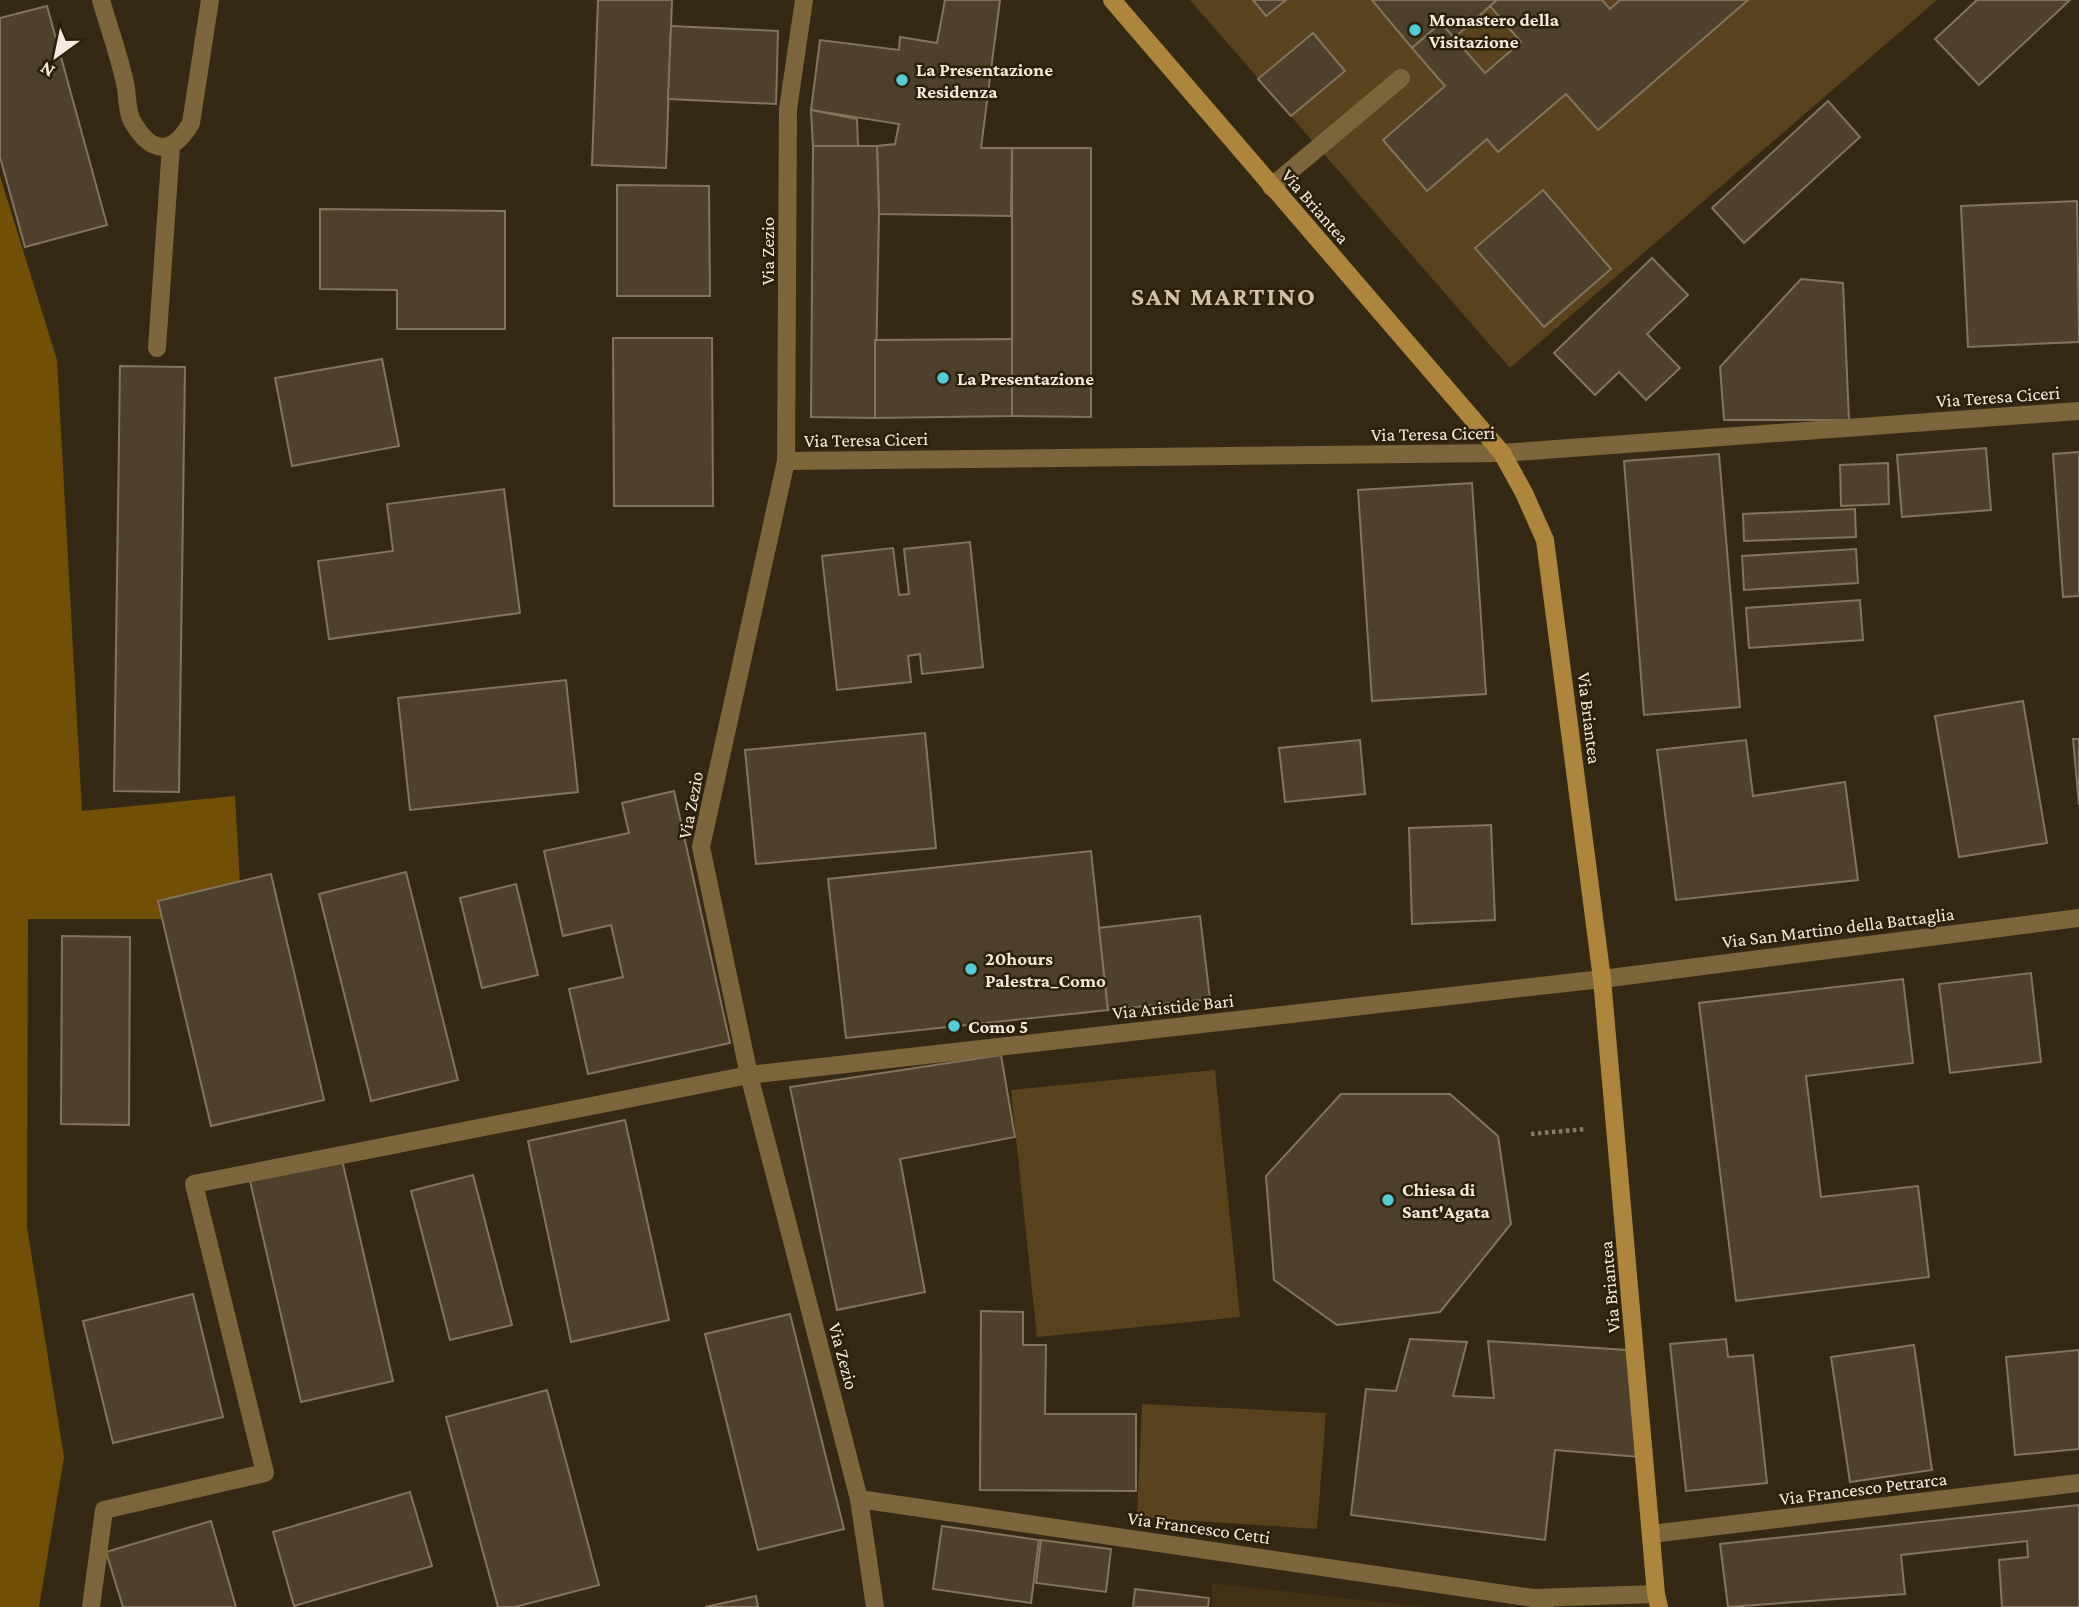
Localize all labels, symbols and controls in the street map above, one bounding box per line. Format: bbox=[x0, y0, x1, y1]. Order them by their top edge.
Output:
place label: Monastero della Visitazione bbox=[1428, 9, 1560, 52]
north arrow bbox=[21, 21, 91, 91]
marker: Monastero della Visitazione bbox=[1407, 22, 1423, 38]
text: N bbox=[36, 57, 58, 82]
place label: La Presentazione Residenza bbox=[916, 59, 1053, 102]
marker: La Presentazione Residenza bbox=[894, 72, 910, 88]
street label: Via Briantea bbox=[1277, 165, 1354, 248]
street label: Via Zezio bbox=[757, 217, 778, 285]
district label: SAN MARTINO bbox=[1131, 282, 1317, 311]
place label: La Presentazione bbox=[957, 368, 1094, 389]
marker: La Presentazione bbox=[935, 370, 951, 386]
street label: Via Teresa Ciceri bbox=[1935, 382, 2061, 411]
street label: Via Teresa Ciceri bbox=[1371, 422, 1495, 445]
street label: Via Teresa Ciceri bbox=[804, 428, 928, 451]
street label: Via Briantea bbox=[1573, 671, 1606, 765]
street label: Via Zezio bbox=[674, 769, 707, 841]
street label: Via San Martino della Battaglia bbox=[1721, 903, 1956, 952]
place label: 20hours Palestra_Como bbox=[985, 948, 1106, 991]
marker: 20hours Palestra_Como bbox=[963, 961, 979, 977]
street label: Via Aristide Bari bbox=[1111, 990, 1235, 1023]
place label: Como 5 bbox=[968, 1016, 1028, 1037]
marker: Como 5 bbox=[946, 1018, 962, 1034]
place label: Chiesa di Sant'Agata bbox=[1402, 1179, 1491, 1222]
marker: Chiesa di Sant'Agata bbox=[1380, 1192, 1396, 1208]
street label: Via Briantea bbox=[1595, 1240, 1624, 1334]
street label: Via Zezio bbox=[825, 1320, 863, 1392]
street label: Via Francesco Petrarca bbox=[1778, 1468, 1948, 1509]
street label: Via Francesco Cetti bbox=[1126, 1507, 1272, 1548]

